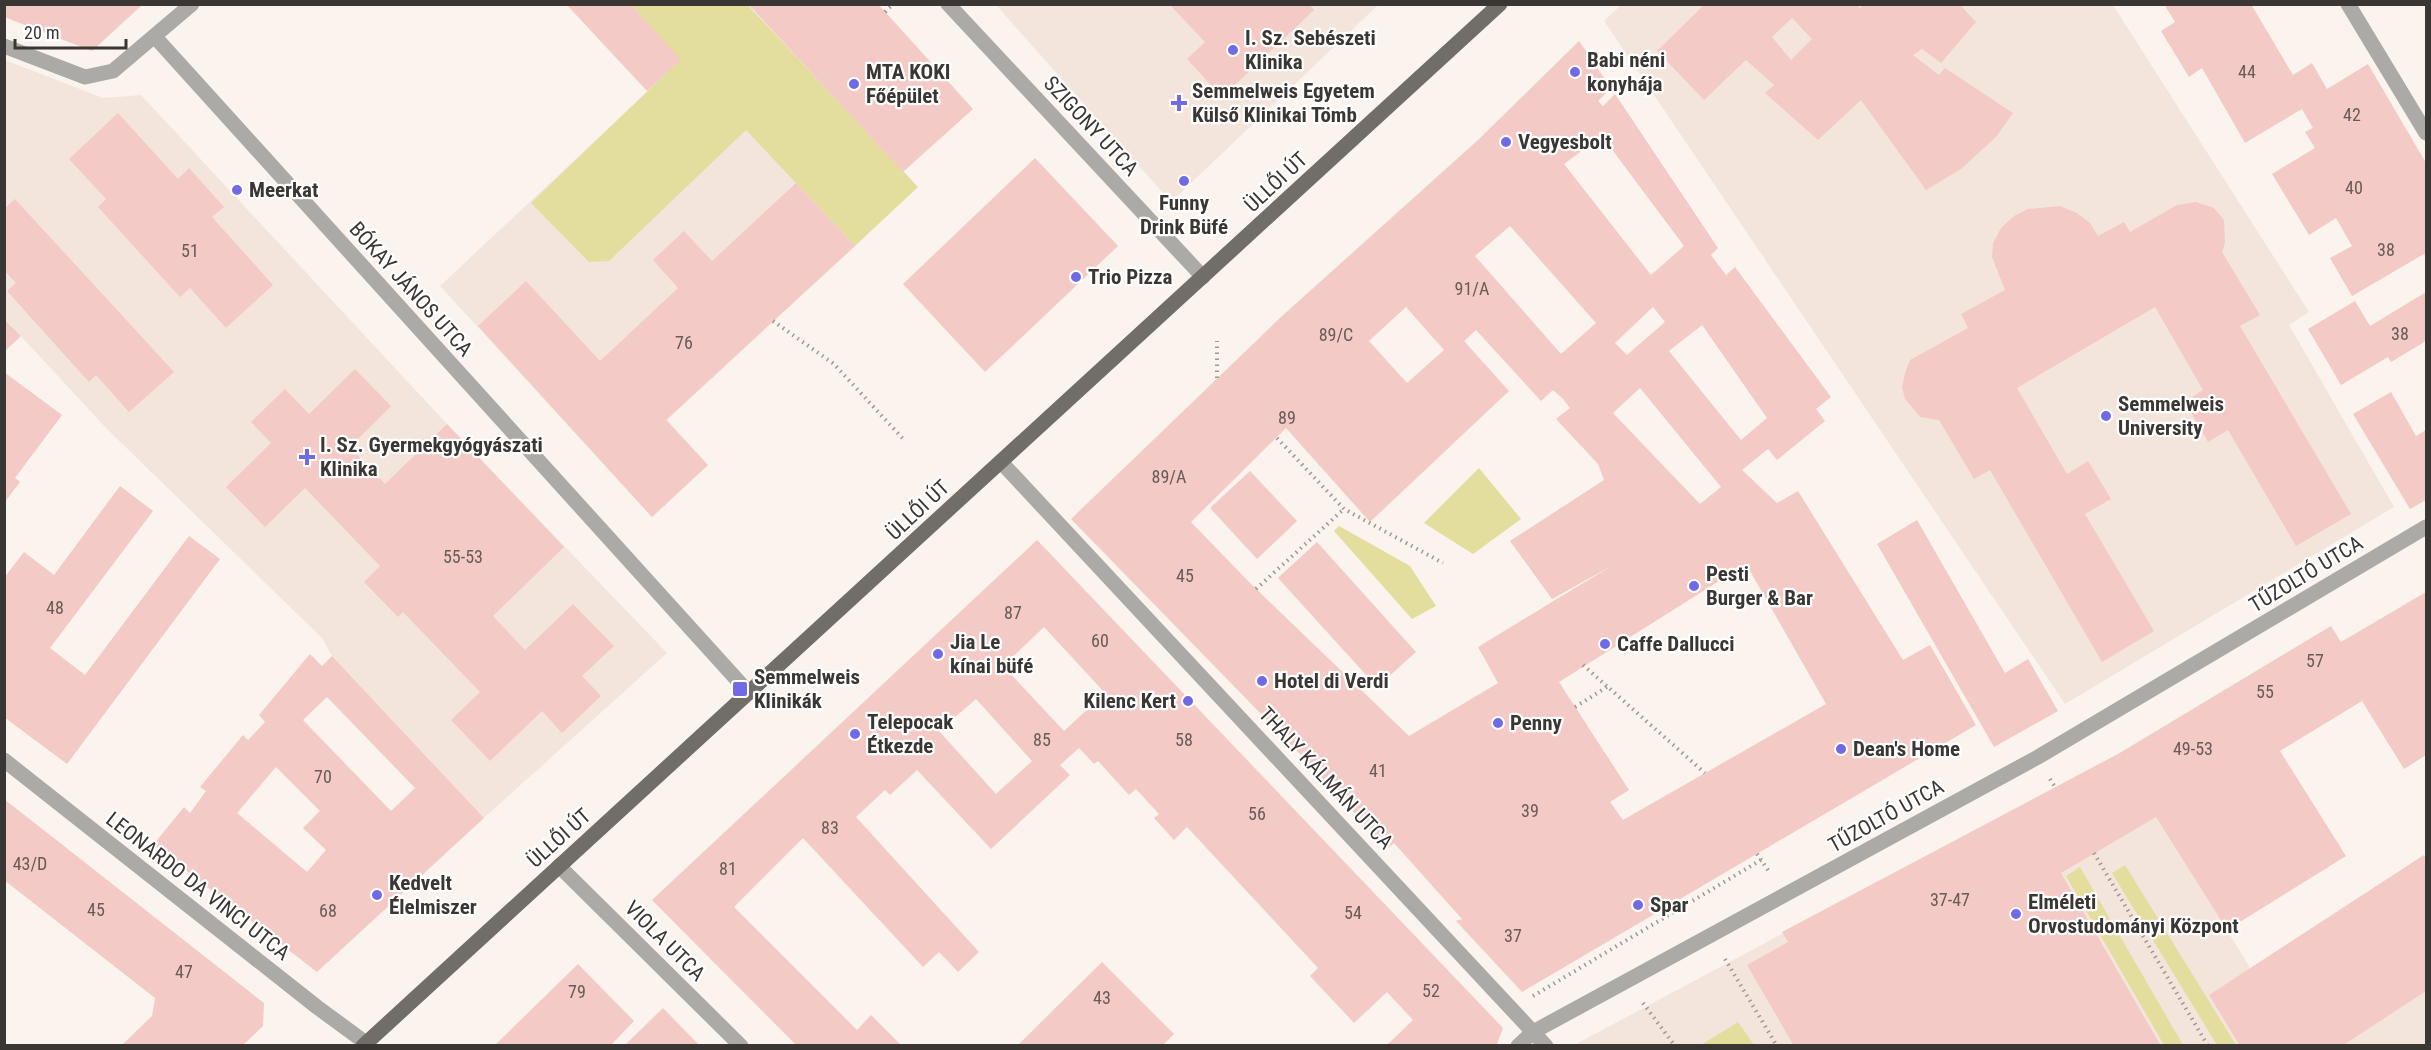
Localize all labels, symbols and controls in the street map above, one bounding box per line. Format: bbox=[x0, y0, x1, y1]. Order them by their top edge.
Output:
scale bar bbox=[15, 12, 126, 50]
text: 20 m bbox=[24, 22, 59, 43]
place label: I. Sz. Sebészeti Klinika bbox=[1245, 26, 1376, 74]
marker: I. Sz. Sebészeti Klinika bbox=[1226, 43, 1240, 57]
place label: Babi néni konyhája bbox=[1587, 48, 1665, 96]
place label: MTA KOKI Főépület bbox=[866, 60, 950, 108]
house number: 44 bbox=[2238, 61, 2256, 82]
marker: Babi néni konyhája bbox=[1568, 65, 1582, 79]
street label: SZIGONY UTCA bbox=[1039, 71, 1143, 181]
marker: MTA KOKI Főépület bbox=[847, 77, 861, 91]
place label: Semmelweis Egyetem Külső Klinikai Tömb bbox=[1192, 79, 1375, 127]
marker: Semmelweis Egyetem Külső Klinikai Tömb bbox=[1170, 94, 1188, 112]
house number: 42 bbox=[2343, 104, 2361, 125]
place label: Vegyesbolt bbox=[1518, 130, 1612, 154]
marker: Vegyesbolt bbox=[1499, 135, 1513, 149]
street label: ÜLLŐI ÚT bbox=[1240, 147, 1312, 217]
marker: Funny Drink Büfé bbox=[1177, 174, 1191, 188]
house number: 40 bbox=[2345, 177, 2363, 198]
place label: Meerkat bbox=[249, 178, 318, 202]
marker: Meerkat bbox=[230, 183, 244, 197]
place label: Funny Drink Büfé bbox=[1140, 191, 1228, 239]
street label: BÓKAY JÁNOS UTCA bbox=[344, 217, 478, 361]
house number: 38 bbox=[2377, 239, 2395, 260]
house number: 51 bbox=[181, 240, 199, 261]
place label: Trio Pizza bbox=[1088, 265, 1172, 289]
marker: Trio Pizza bbox=[1069, 270, 1083, 284]
house number: 91/A bbox=[1455, 278, 1490, 299]
house number: 38 bbox=[2391, 323, 2409, 344]
house number: 89/C bbox=[1319, 324, 1353, 345]
house number: 76 bbox=[675, 332, 693, 353]
place label: Semmelweis University bbox=[2118, 392, 2224, 440]
house number: 89 bbox=[1278, 407, 1296, 428]
marker: Semmelweis University bbox=[2099, 409, 2113, 423]
place label: I. Sz. Gyermekgyógyászati Klinika bbox=[320, 433, 543, 481]
marker: I. Sz. Gyermekgyógyászati Klinika bbox=[298, 448, 316, 466]
house number: 89/A bbox=[1152, 466, 1187, 487]
street label: ÜLLŐI ÚT bbox=[882, 475, 954, 545]
street label: TŰZOLTÓ UTCA bbox=[2245, 531, 2367, 617]
house number: 55-53 bbox=[443, 546, 483, 567]
place label: Pesti Burger & Bar bbox=[1706, 562, 1813, 610]
house number: 45 bbox=[1176, 565, 1194, 586]
marker: Pesti Burger & Bar bbox=[1687, 579, 1701, 593]
house number: 48 bbox=[46, 597, 64, 618]
house number: 87 bbox=[1004, 602, 1022, 623]
place label: Jia Le kínai büfé bbox=[950, 630, 1033, 678]
house number: 60 bbox=[1091, 630, 1109, 651]
place label: Caffe Dallucci bbox=[1617, 632, 1735, 656]
marker: Caffe Dallucci bbox=[1598, 637, 1612, 651]
marker: Jia Le kínai büfé bbox=[931, 647, 945, 661]
house number: 57 bbox=[2306, 650, 2324, 671]
place label: Semmelweis Klinikák bbox=[754, 665, 860, 713]
place label: Hotel di Verdi bbox=[1274, 669, 1389, 693]
marker: Hotel di Verdi bbox=[1255, 674, 1269, 688]
marker: Semmelweis Klinikák bbox=[731, 680, 749, 698]
house number: 55 bbox=[2256, 681, 2274, 702]
place label: Kilenc Kert bbox=[1084, 689, 1176, 713]
marker: Kilenc Kert bbox=[1181, 694, 1195, 708]
street label: THALY KÁLMÁN UTCA bbox=[1254, 702, 1398, 854]
place label: Telepocak Étkezde bbox=[867, 710, 954, 758]
place label: Penny bbox=[1510, 711, 1563, 735]
marker: Penny bbox=[1491, 716, 1505, 730]
marker: Telepocak Étkezde bbox=[848, 727, 862, 741]
house number: 85 bbox=[1033, 729, 1051, 750]
house number: 58 bbox=[1175, 729, 1193, 750]
place label: Dean's Home bbox=[1853, 737, 1960, 761]
house number: 49-53 bbox=[2173, 738, 2213, 759]
marker: Dean's Home bbox=[1834, 742, 1848, 756]
house number: 41 bbox=[1369, 760, 1387, 781]
house number: 70 bbox=[314, 766, 332, 787]
street label: TŰZOLTÓ UTCA bbox=[1824, 775, 1948, 857]
house number: 39 bbox=[1521, 800, 1539, 821]
street label: ÜLLŐI ÚT bbox=[523, 803, 596, 873]
house number: 56 bbox=[1248, 803, 1266, 824]
street label: LEONARDO DA VINCI UTCA bbox=[102, 807, 294, 965]
house number: 83 bbox=[821, 817, 839, 838]
house number: 43/D bbox=[13, 853, 47, 874]
house number: 81 bbox=[719, 858, 737, 879]
place label: Kedvelt Élelmiszer bbox=[389, 871, 477, 919]
marker: Kedvelt Élelmiszer bbox=[370, 888, 384, 902]
house number: 37-47 bbox=[1930, 889, 1970, 910]
place label: Elméleti Orvostudományi Központ bbox=[2028, 890, 2239, 938]
place label: Spar bbox=[1650, 893, 1689, 917]
street label: VIOLA UTCA bbox=[620, 896, 710, 986]
marker: Spar bbox=[1631, 898, 1645, 912]
house number: 45 bbox=[87, 899, 105, 920]
house number: 68 bbox=[319, 900, 337, 921]
house number: 54 bbox=[1344, 902, 1362, 923]
marker: Elméleti Orvostudományi Központ bbox=[2009, 907, 2023, 921]
house number: 37 bbox=[1504, 925, 1522, 946]
house number: 47 bbox=[175, 961, 193, 982]
house number: 52 bbox=[1422, 980, 1440, 1001]
house number: 79 bbox=[568, 981, 586, 1002]
house number: 43 bbox=[1093, 987, 1111, 1008]

